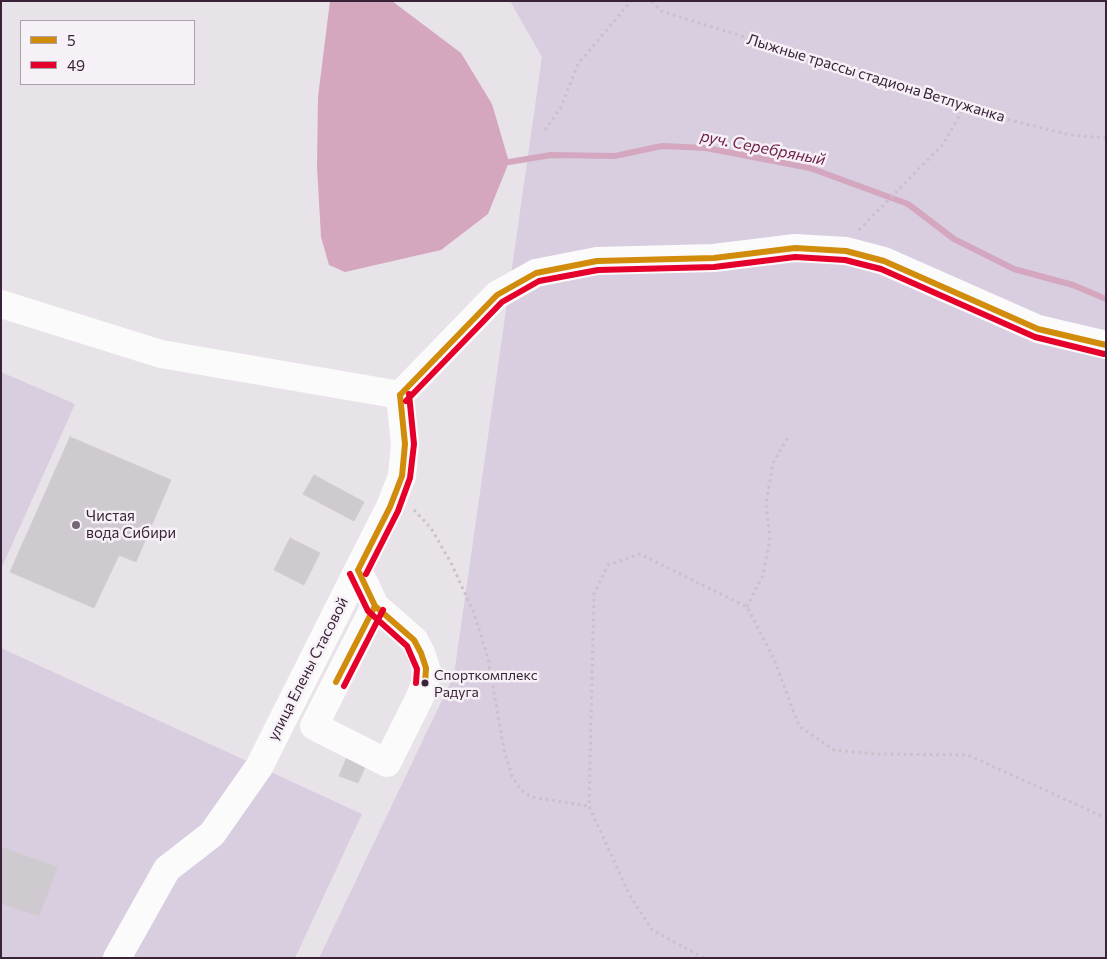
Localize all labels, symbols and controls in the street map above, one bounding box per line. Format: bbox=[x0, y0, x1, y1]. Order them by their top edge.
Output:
legend bbox=[20, 20, 195, 85]
street label: Лыжные трассы стадиона Ветлужанка bbox=[745, 30, 1007, 126]
text: 5 bbox=[67, 31, 76, 49]
text: 49 bbox=[67, 56, 85, 74]
water label: руч. Серебряный bbox=[699, 126, 827, 170]
place label: Чистая вода Сибири bbox=[86, 507, 176, 542]
marker: Чистая вода Сибири bbox=[70, 519, 82, 531]
street label: улица Елены Стасовой bbox=[264, 594, 352, 744]
place label: Спорткомплекс Радуга bbox=[434, 667, 538, 700]
marker: Спорткомплекс Радуга bbox=[420, 678, 430, 688]

